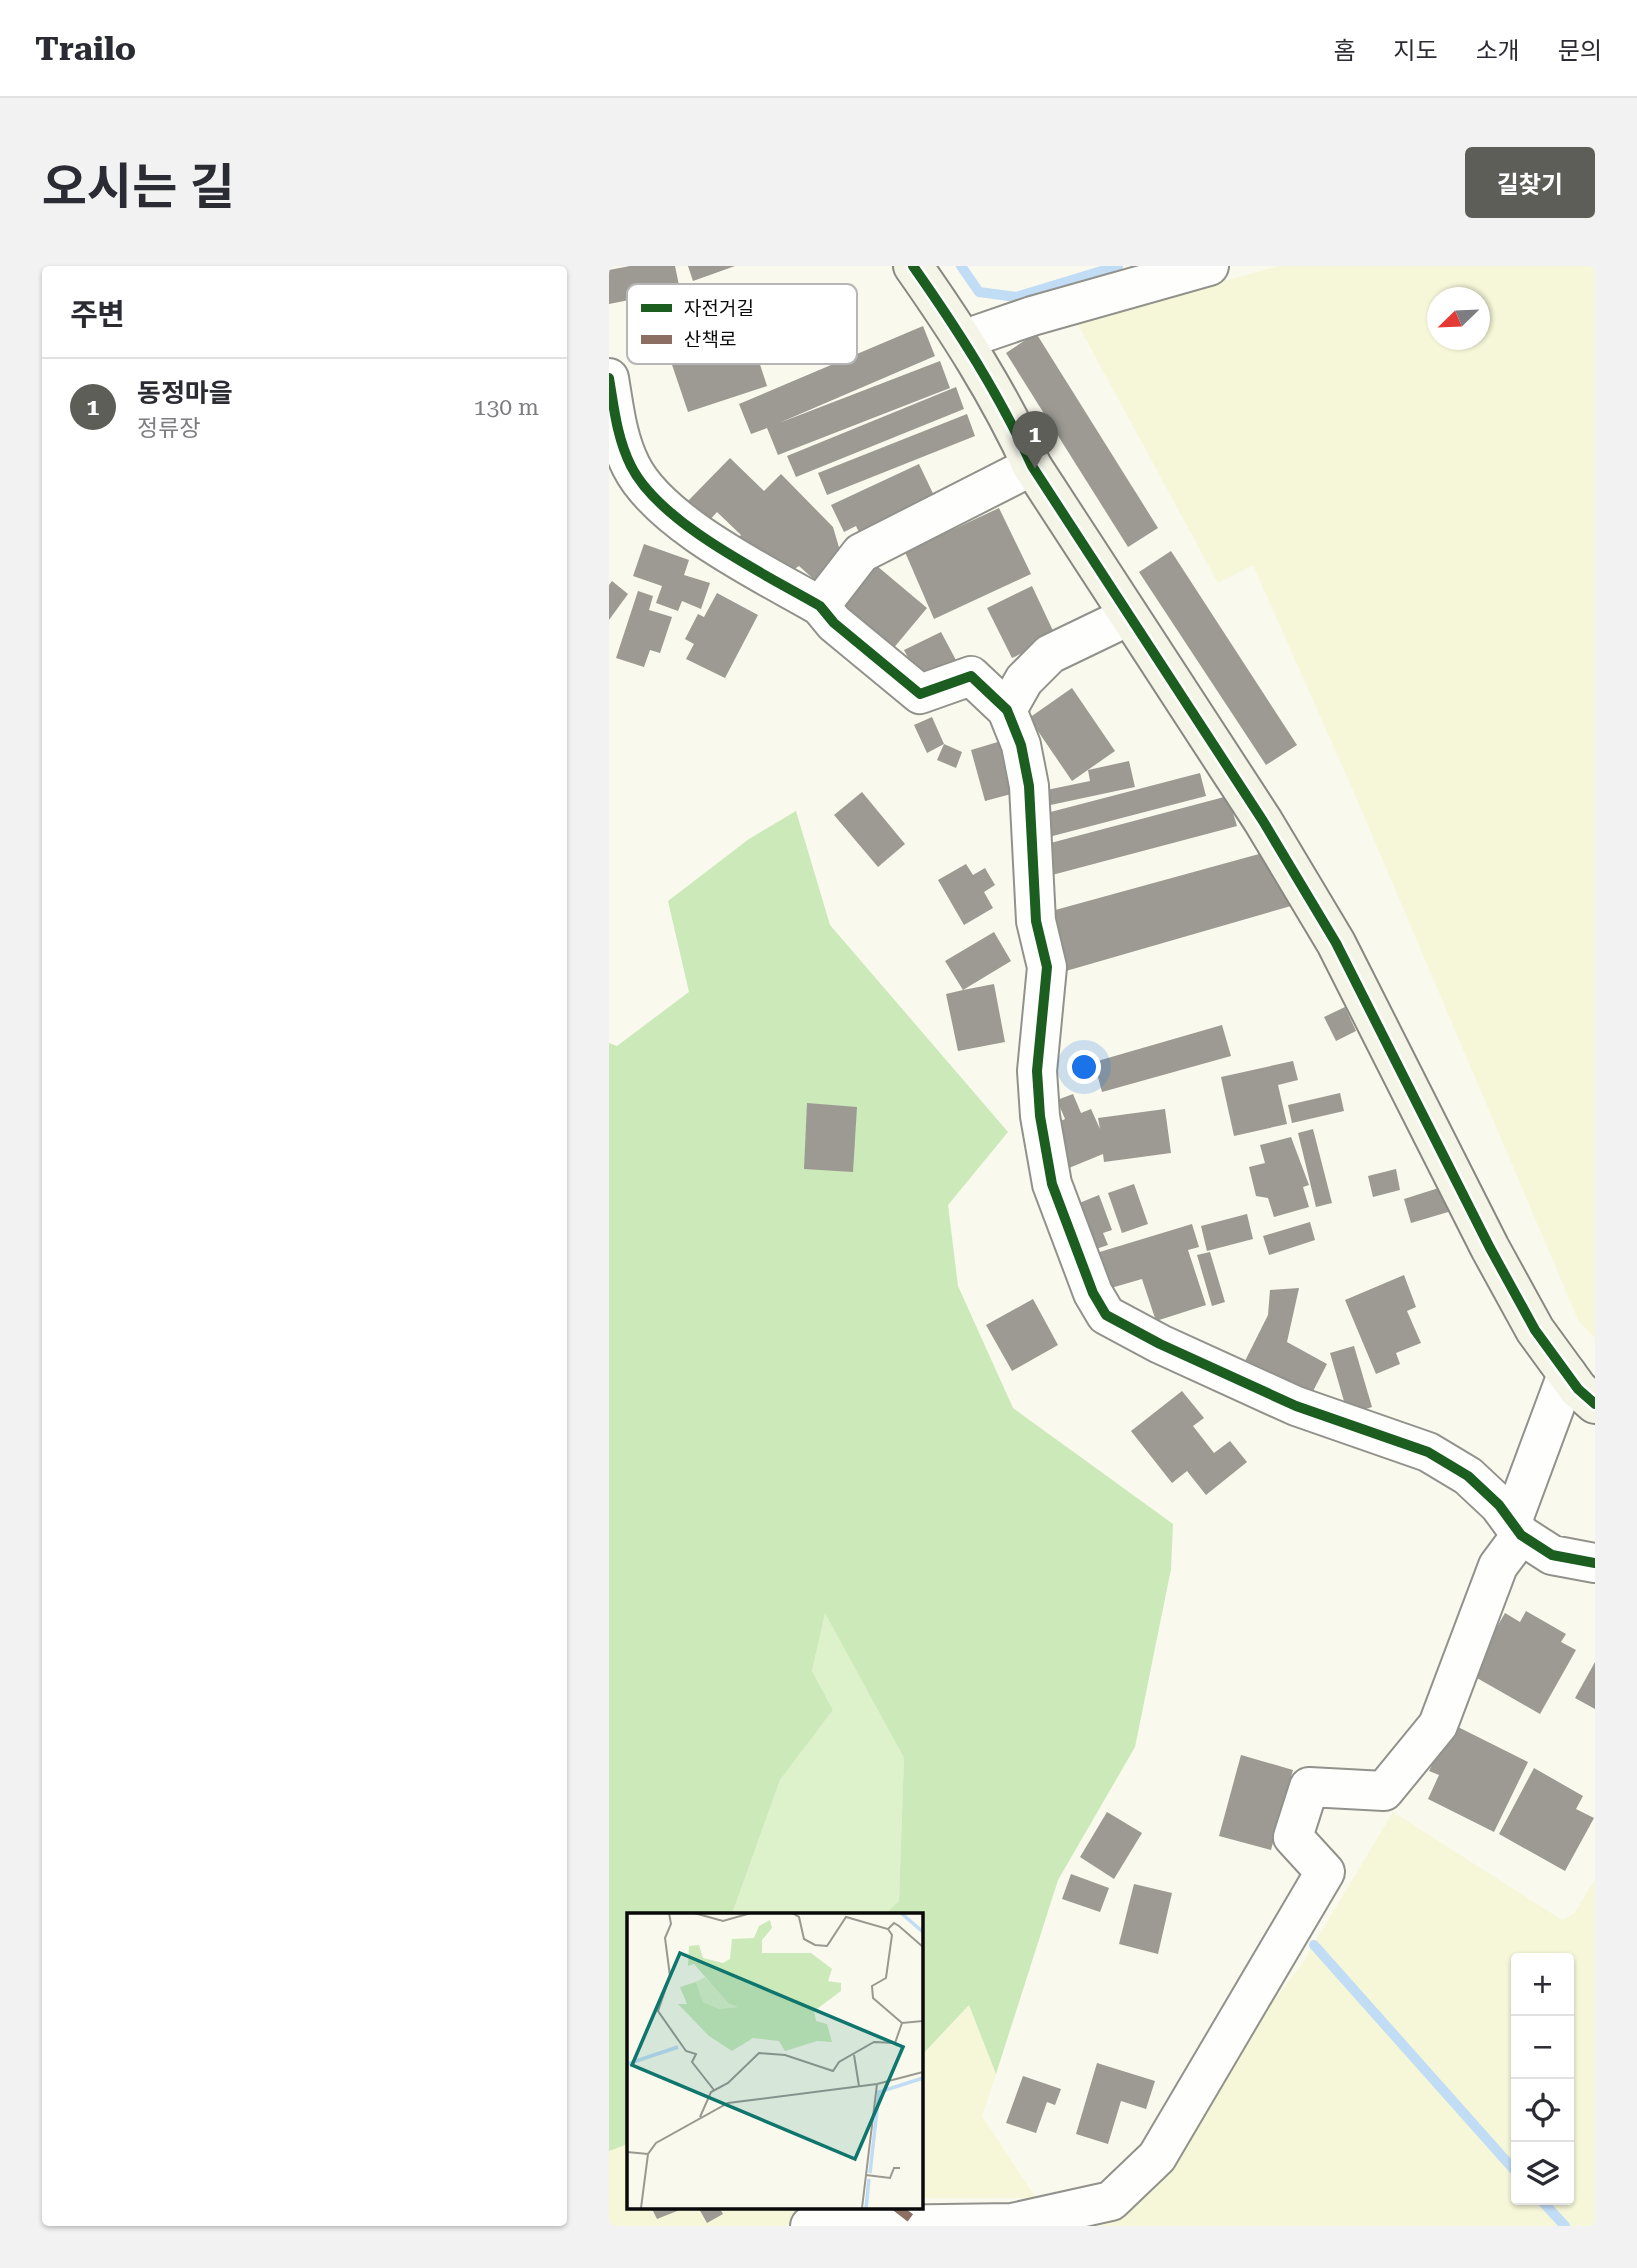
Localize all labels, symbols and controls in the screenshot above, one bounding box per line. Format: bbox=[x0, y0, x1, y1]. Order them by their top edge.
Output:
text: Trailo bbox=[35, 29, 136, 68]
text: 홈 bbox=[1333, 37, 1355, 65]
text: 지도 bbox=[1393, 37, 1438, 65]
text: 소개 bbox=[1476, 37, 1520, 65]
text: 문의 bbox=[1558, 37, 1602, 65]
button: 길찾기 bbox=[1465, 147, 1595, 218]
text: 오시는 길 bbox=[42, 159, 235, 216]
legend bbox=[627, 284, 857, 364]
north arrow bbox=[1427, 287, 1490, 350]
text: 주변 bbox=[70, 297, 125, 332]
text: 자전거길 bbox=[684, 297, 754, 320]
text: 산책로 bbox=[684, 328, 736, 351]
text: 동정마을 bbox=[137, 378, 233, 408]
text: 1 bbox=[87, 394, 99, 421]
text: 130 m bbox=[474, 394, 539, 421]
pin: 1 bbox=[1012, 411, 1058, 469]
text: 정류장 bbox=[137, 415, 200, 442]
your location bbox=[1067, 1050, 1101, 1084]
inset map bbox=[627, 1913, 922, 2208]
map controls bbox=[1511, 1953, 1574, 2205]
button: + bbox=[1511, 1953, 1574, 2016]
button: − bbox=[1511, 2016, 1574, 2079]
button: locate bbox=[1511, 2079, 1574, 2142]
button: layers bbox=[1511, 2142, 1574, 2205]

